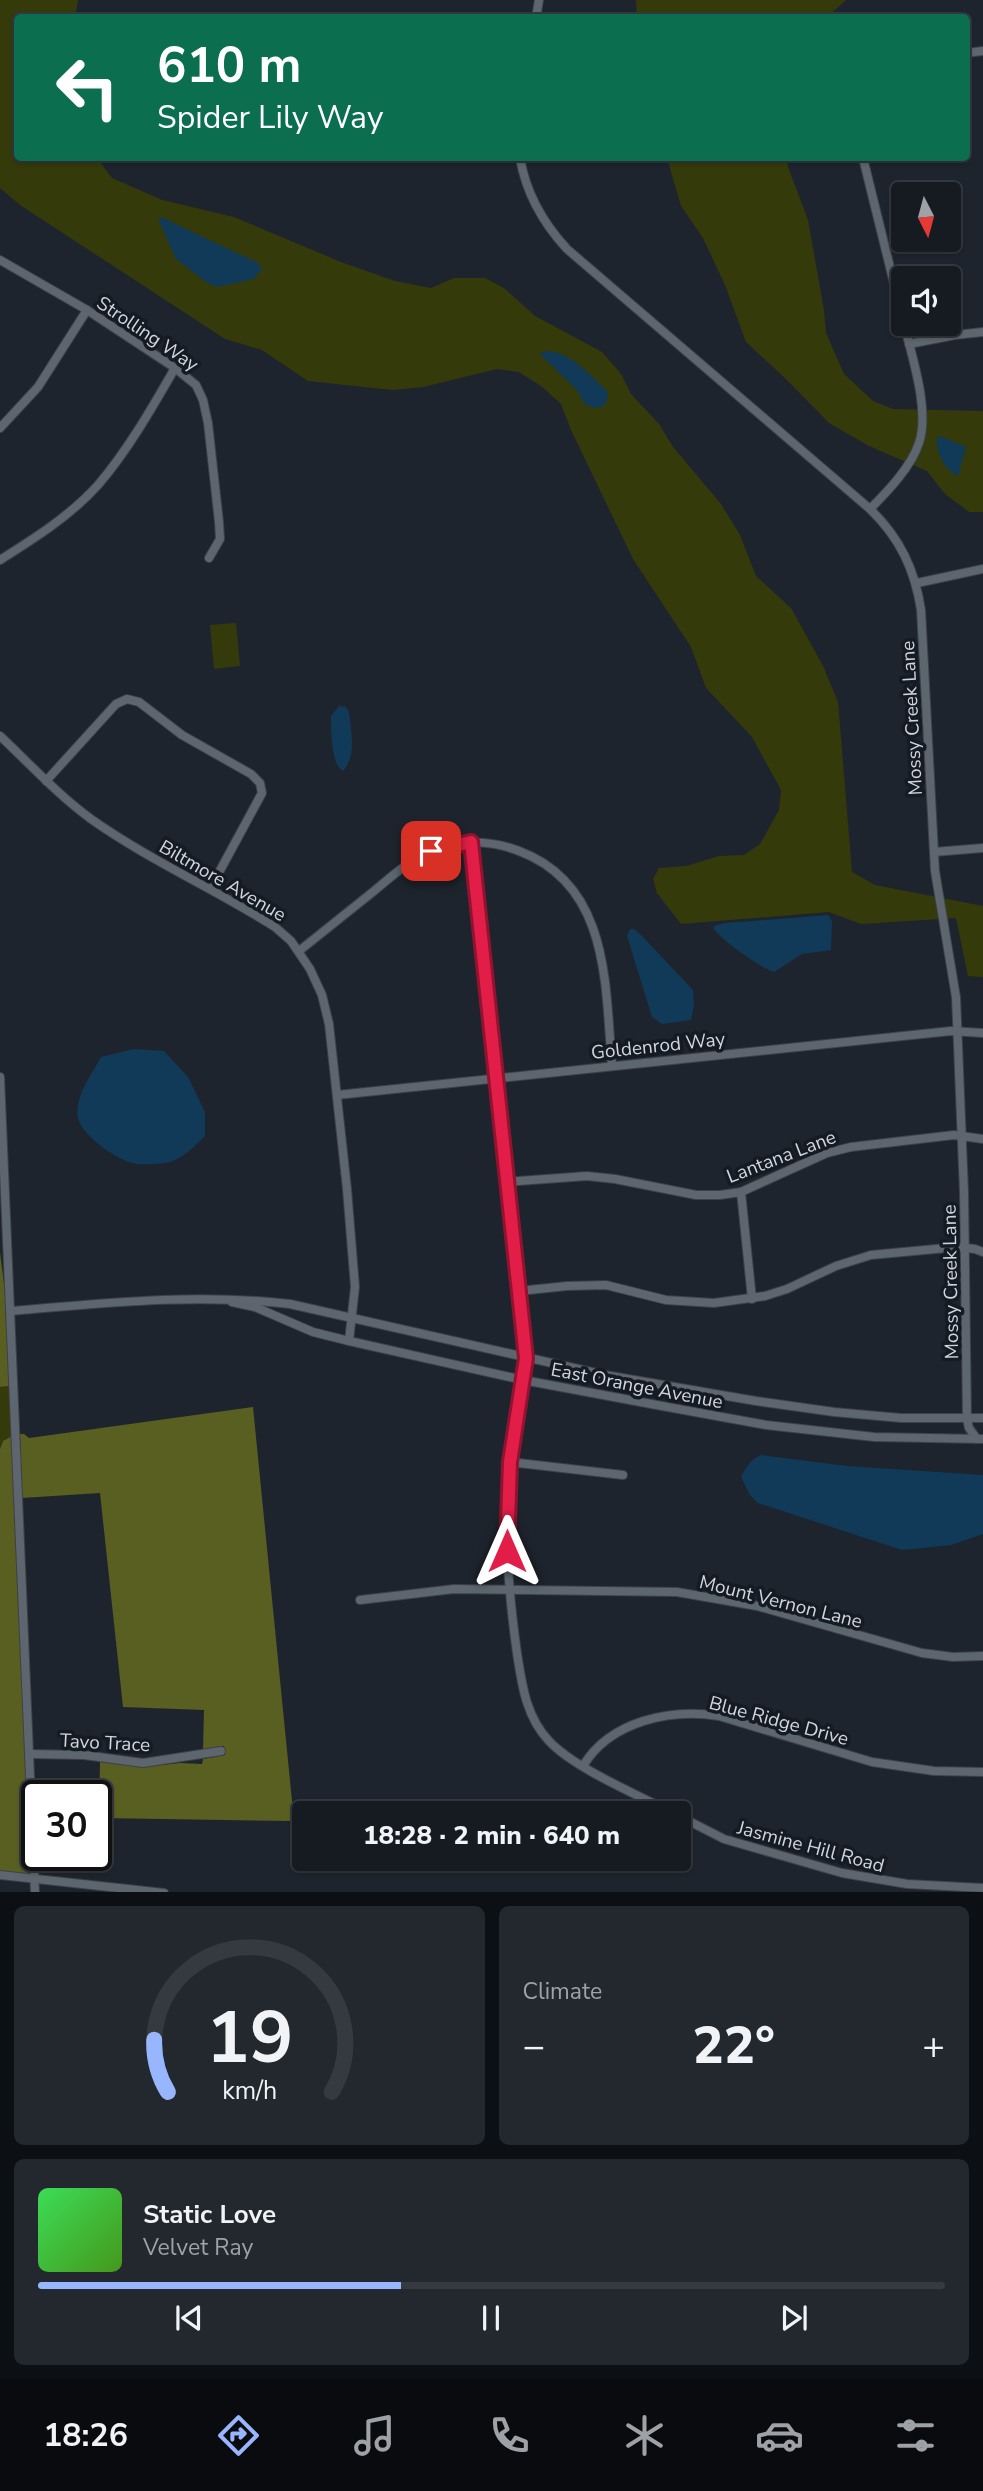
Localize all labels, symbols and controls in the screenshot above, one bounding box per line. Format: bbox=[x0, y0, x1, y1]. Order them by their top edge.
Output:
text: 610 m bbox=[157, 32, 301, 99]
icon: left bbox=[42, 42, 133, 133]
text: Spider Lily Way bbox=[157, 96, 383, 139]
north arrow bbox=[891, 182, 961, 252]
map controls bbox=[891, 182, 961, 336]
button: sound bbox=[891, 266, 961, 336]
street label: Strolling Way bbox=[91, 290, 204, 378]
street label: Mossy Creek Lane bbox=[895, 640, 929, 796]
pin bbox=[401, 821, 461, 881]
icon: arrive bbox=[412, 832, 450, 870]
street label: Biltmore Avenue bbox=[154, 834, 291, 928]
street label: Goldenrod Way bbox=[590, 1026, 727, 1066]
street label: Lantana Lane bbox=[723, 1124, 840, 1190]
street label: Mossy Creek Lane bbox=[937, 1204, 965, 1360]
street label: East Orange Avenue bbox=[549, 1357, 725, 1415]
position arrow bbox=[470, 1514, 544, 1588]
street label: Mount Vernon Lane bbox=[697, 1569, 865, 1635]
street label: Blue Ridge Drive bbox=[706, 1690, 851, 1752]
street label: Tavo Trace bbox=[59, 1728, 151, 1758]
speed limit sign: 30 bbox=[21, 1780, 112, 1871]
street label: Jasmine Hill Road bbox=[733, 1815, 887, 1879]
text: 18:28 · 2 min · 640 m bbox=[363, 1818, 620, 1853]
text: Climate bbox=[523, 1976, 602, 2007]
text: 19 bbox=[206, 1988, 293, 2088]
text: 22° bbox=[693, 2010, 775, 2081]
text: − bbox=[523, 2021, 545, 2072]
text: + bbox=[922, 2021, 945, 2072]
text: km/h bbox=[222, 2073, 277, 2107]
text: Static Love bbox=[143, 2197, 276, 2232]
text: Velvet Ray bbox=[143, 2232, 253, 2263]
icon: previous bbox=[170, 2299, 208, 2337]
icon: pause bbox=[472, 2299, 510, 2337]
icon: next bbox=[775, 2299, 813, 2337]
icon: directions bbox=[214, 2411, 263, 2460]
icon: music bbox=[350, 2411, 399, 2460]
icon: phone bbox=[485, 2411, 534, 2460]
icon: climate bbox=[620, 2411, 669, 2460]
icon: car bbox=[755, 2411, 804, 2460]
icon: filters bbox=[891, 2411, 940, 2460]
text: 18:26 bbox=[43, 2414, 128, 2457]

